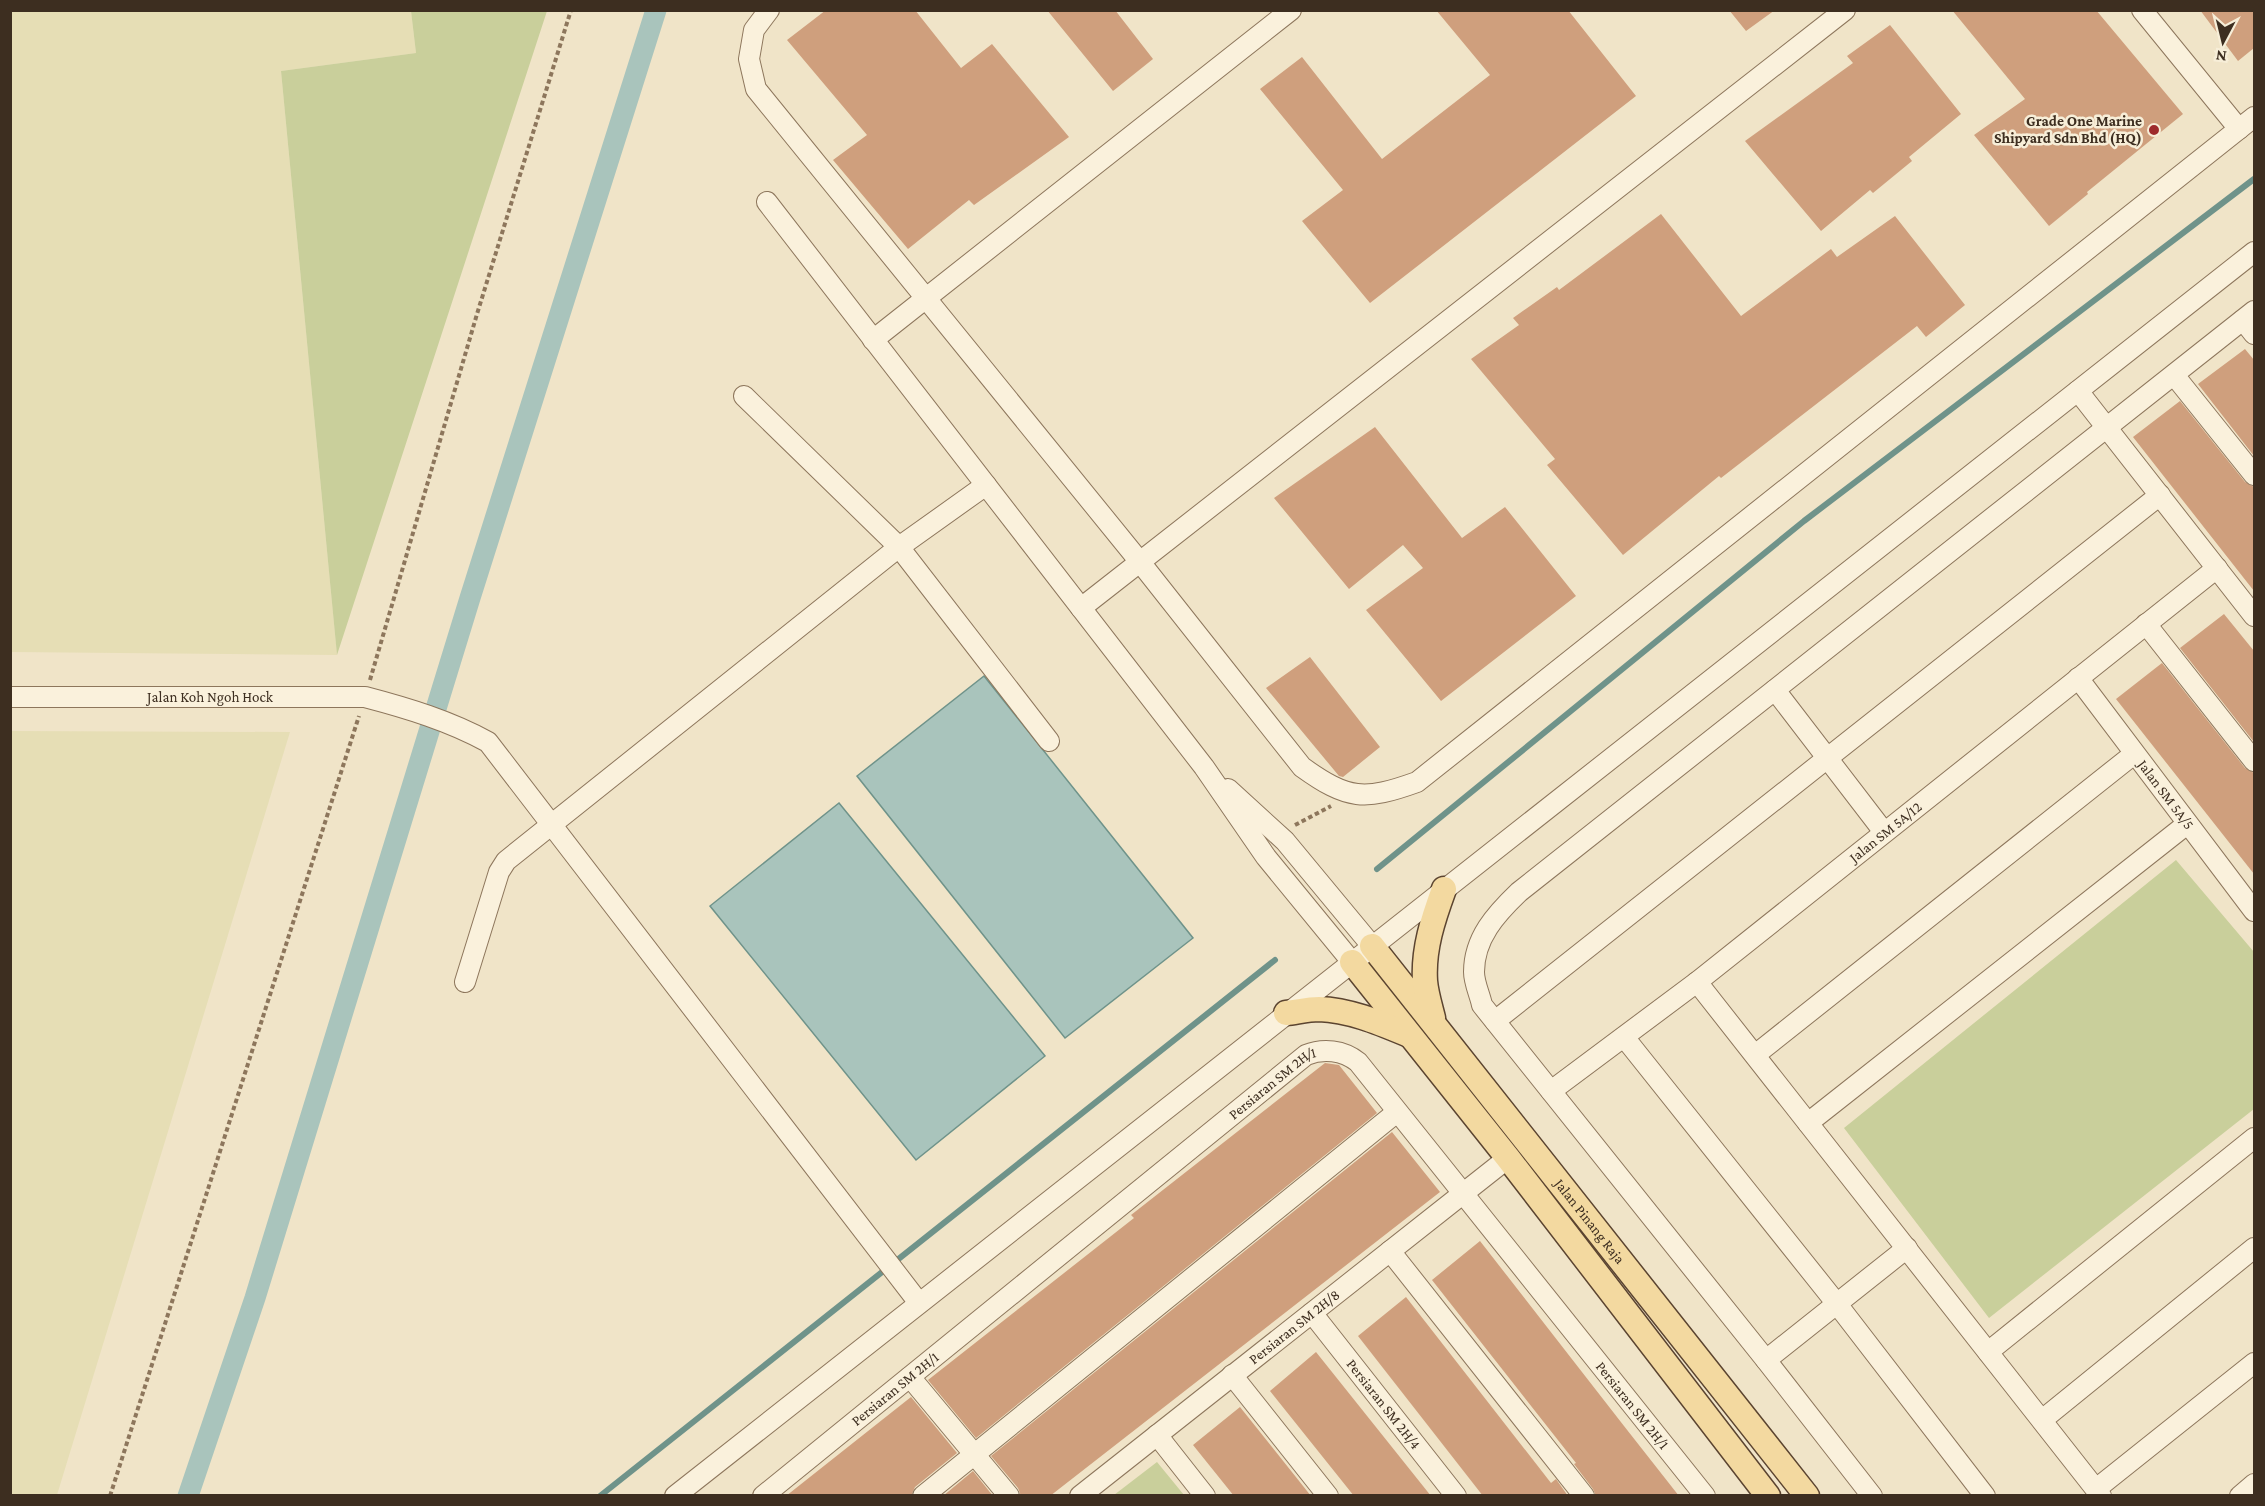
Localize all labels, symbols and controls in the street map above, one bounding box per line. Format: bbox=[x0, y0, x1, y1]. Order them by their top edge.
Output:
north arrow bbox=[2193, 12, 2253, 72]
text: N bbox=[2215, 47, 2228, 65]
place label: Grade One Marine Shipyard Sdn Bhd (HQ) bbox=[1994, 113, 2142, 147]
marker: Grade One Marine Shipyard Sdn Bhd (HQ) bbox=[2147, 123, 2161, 137]
street label: Jalan Koh Ngoh Hock bbox=[145, 689, 274, 706]
street label: Jalan SM 5A/5 bbox=[2133, 755, 2197, 832]
street label: Jalan SM 5A/12 bbox=[1845, 798, 1925, 868]
street label: Persiaran SM 2H/1 bbox=[1225, 1044, 1318, 1123]
street label: Jalan Pinang Raja bbox=[1549, 1174, 1628, 1267]
street label: Persiaran SM 2H/8 bbox=[1246, 1286, 1343, 1367]
street label: Persiaran SM 2H/1 bbox=[848, 1349, 942, 1429]
street label: Persiaran SM 2H/4 bbox=[1344, 1356, 1424, 1452]
street label: Persiaran SM 2H/1 bbox=[1593, 1358, 1672, 1452]

